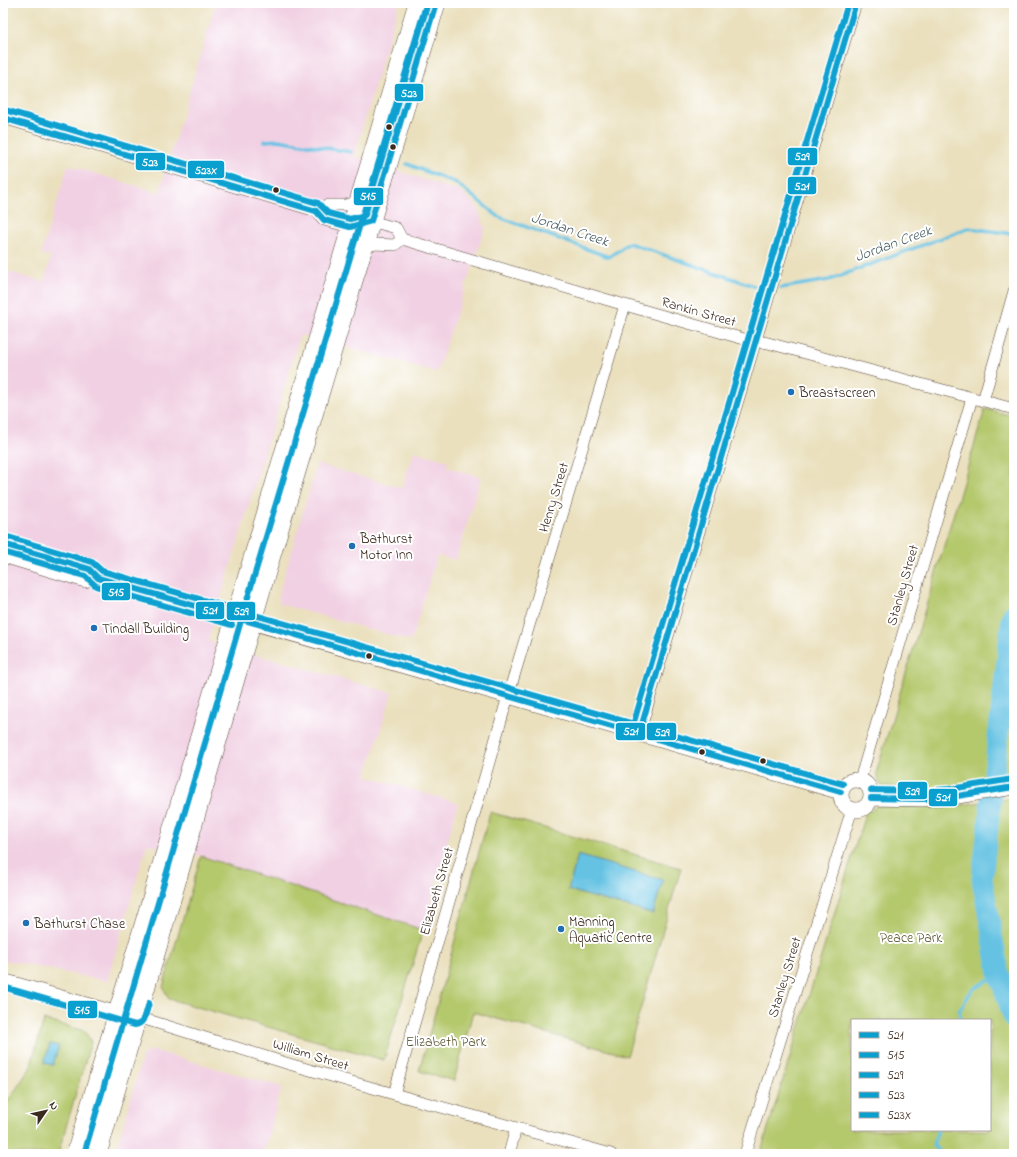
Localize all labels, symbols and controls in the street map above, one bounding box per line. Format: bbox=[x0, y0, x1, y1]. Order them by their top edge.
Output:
line badge: 523 bbox=[394, 83, 424, 102]
text: 523 bbox=[401, 86, 418, 102]
unlabelled marker bbox=[384, 122, 394, 132]
unlabelled marker bbox=[388, 142, 398, 152]
line badge: 529 bbox=[787, 147, 818, 166]
text: 529 bbox=[794, 149, 810, 165]
line badge: 523 bbox=[135, 152, 166, 171]
text: 523 bbox=[142, 155, 159, 171]
line badge: 523X bbox=[187, 160, 225, 179]
text: 523X bbox=[195, 163, 218, 179]
line badge: 521 bbox=[787, 176, 817, 195]
text: 521 bbox=[794, 179, 810, 195]
unlabelled marker bbox=[271, 185, 281, 195]
line badge: 515 bbox=[353, 187, 384, 206]
text: 515 bbox=[360, 189, 377, 205]
water label: Jordan Creek bbox=[528, 207, 613, 253]
water label: Jordan Creek bbox=[852, 219, 936, 268]
street label: Rankin Street bbox=[659, 292, 739, 333]
place label: Breastscreen bbox=[798, 383, 876, 404]
marker: Breastscreen bbox=[786, 387, 796, 397]
street label: Henry Street bbox=[534, 460, 576, 535]
place label: Bathurst Motor Inn bbox=[359, 529, 413, 566]
marker: Bathurst Motor Inn bbox=[347, 541, 357, 551]
street label: Stanley Street bbox=[882, 542, 926, 629]
line badge: 515 bbox=[101, 582, 131, 601]
text: 515 bbox=[108, 585, 125, 601]
line badge: 521 bbox=[195, 601, 225, 620]
line badge: 529 bbox=[226, 601, 256, 621]
text: 521 bbox=[202, 603, 218, 619]
text: 529 bbox=[233, 604, 249, 620]
place label: Tindall Building bbox=[102, 619, 189, 641]
marker: Tindall Building bbox=[89, 623, 99, 633]
unlabelled marker bbox=[364, 651, 374, 661]
line badge: 521 bbox=[615, 722, 646, 741]
line badge: 529 bbox=[646, 722, 677, 741]
text: 521 bbox=[623, 724, 639, 740]
text: 529 bbox=[654, 725, 670, 741]
unlabelled marker bbox=[697, 747, 707, 757]
unlabelled marker bbox=[758, 756, 768, 766]
line badge: 529 bbox=[897, 781, 928, 800]
text: 529 bbox=[904, 784, 920, 800]
line badge: 521 bbox=[928, 788, 958, 807]
text: 521 bbox=[935, 790, 951, 806]
street label: Elizabeth Street bbox=[415, 845, 460, 938]
place label: Manning Aquatic Centre bbox=[569, 912, 653, 949]
place label: Bathurst Chase bbox=[33, 914, 126, 935]
marker: Bathurst Chase bbox=[21, 918, 31, 928]
marker: Manning Aquatic Centre bbox=[556, 924, 566, 934]
park label: Peace Park bbox=[880, 928, 943, 949]
street label: Stanley Street bbox=[763, 934, 809, 1021]
line badge: 515 bbox=[67, 1000, 98, 1019]
text: 515 bbox=[74, 1003, 91, 1019]
legend bbox=[851, 1019, 991, 1131]
text: 521 bbox=[887, 1027, 904, 1045]
park label: Elizabeth Park bbox=[406, 1032, 487, 1053]
street label: William Street bbox=[270, 1034, 351, 1077]
text: 515 bbox=[887, 1047, 905, 1065]
text: 529 bbox=[887, 1067, 904, 1085]
text: 523 bbox=[887, 1087, 905, 1105]
north arrow bbox=[26, 1091, 66, 1131]
text: N bbox=[45, 1098, 62, 1114]
text: 523X bbox=[887, 1107, 912, 1125]

